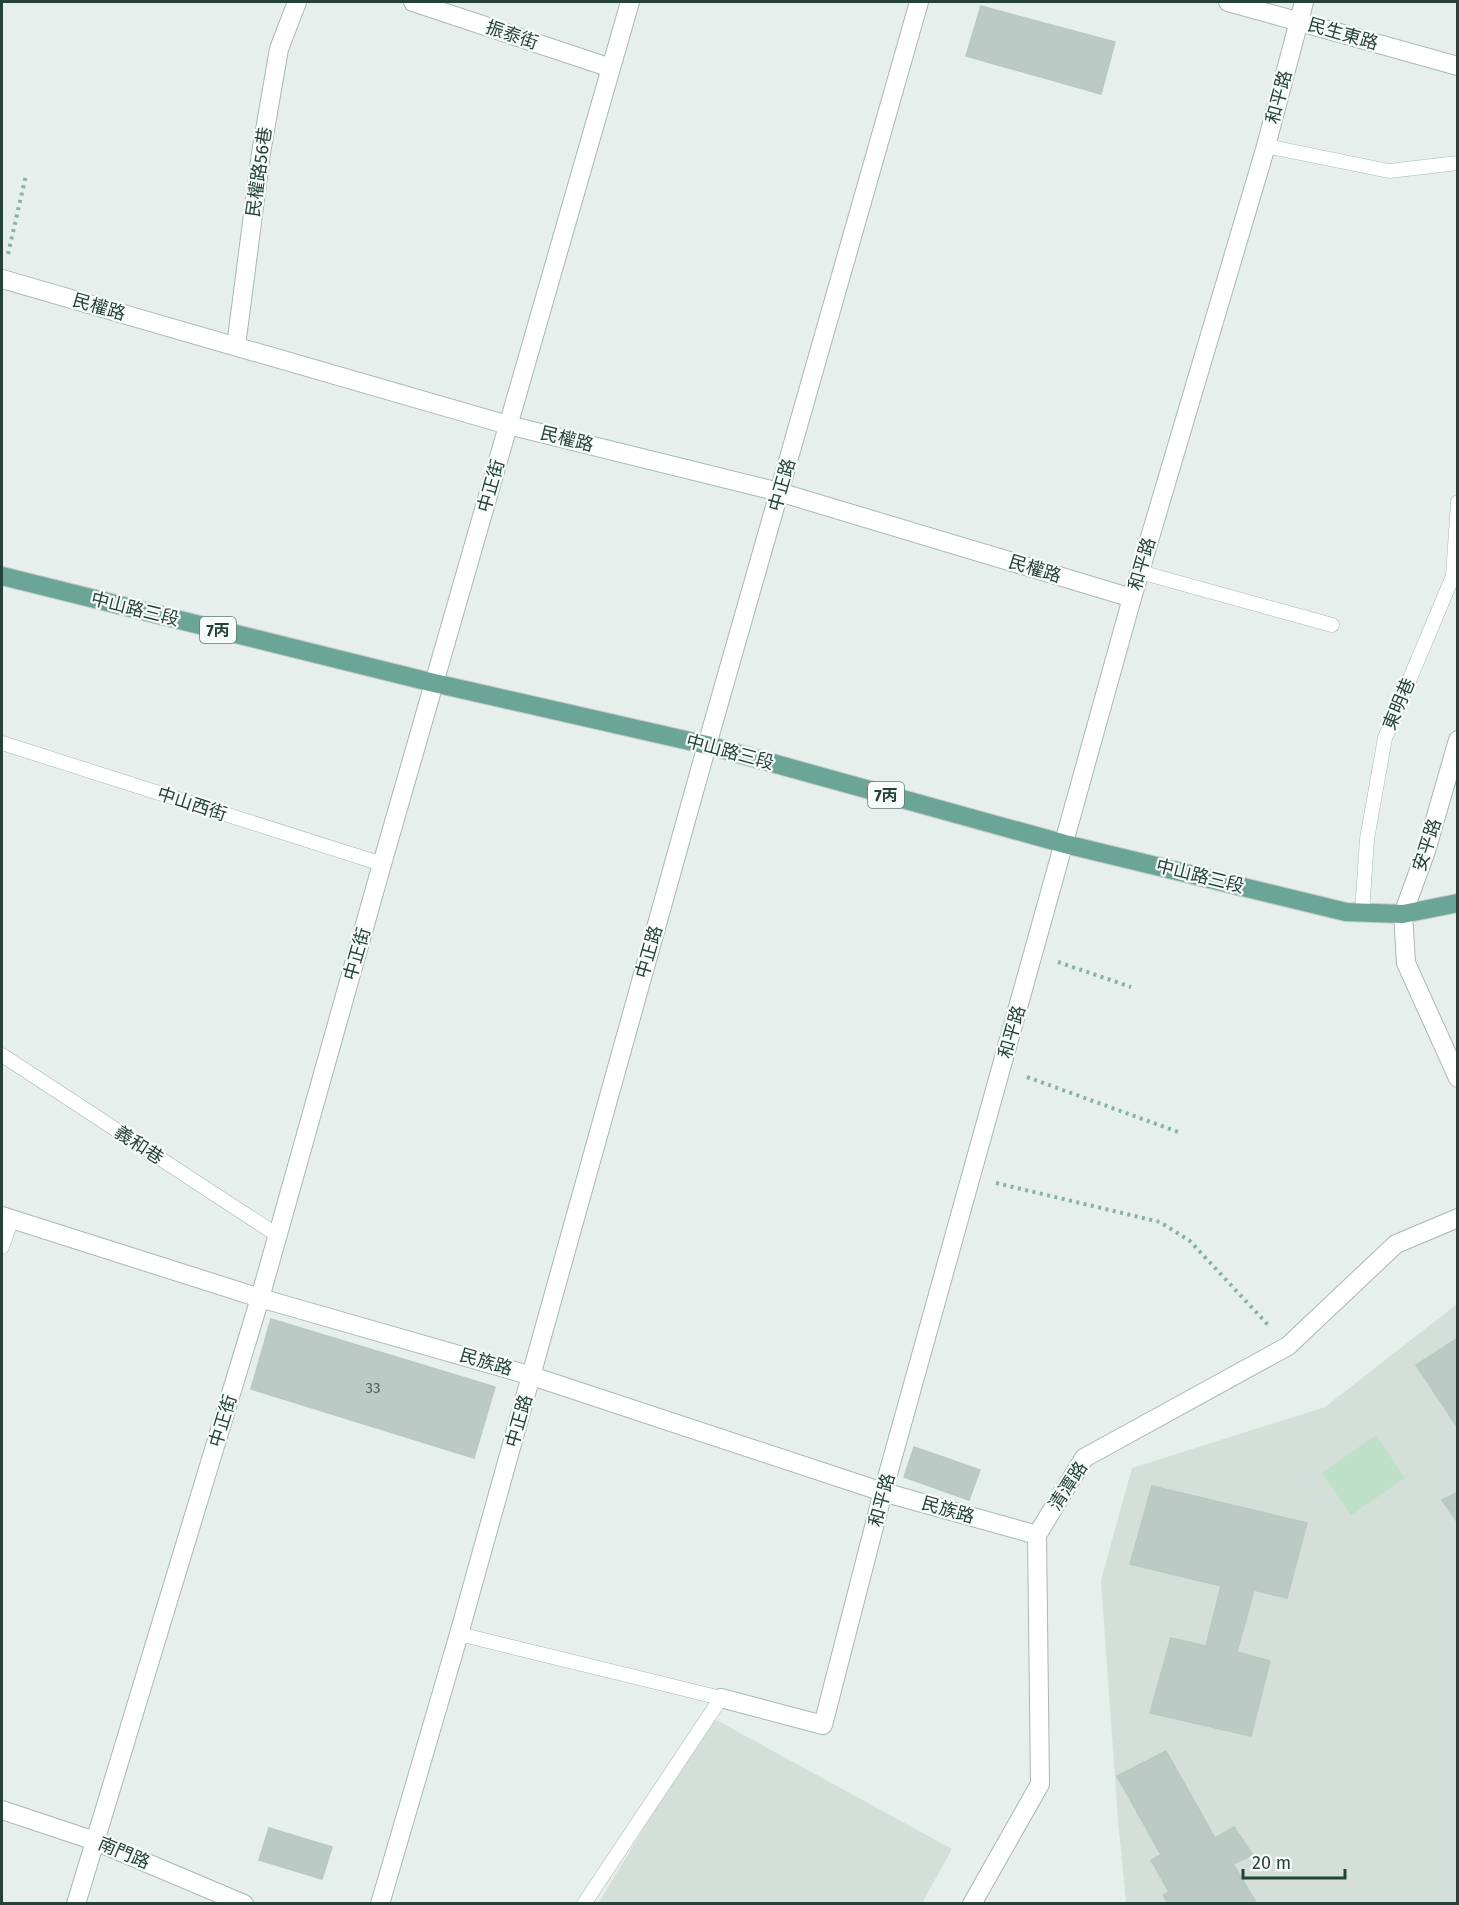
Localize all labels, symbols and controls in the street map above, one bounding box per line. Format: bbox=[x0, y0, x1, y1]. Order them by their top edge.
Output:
street label: 民生東路 bbox=[1305, 14, 1381, 54]
street label: 振泰街 bbox=[483, 16, 541, 54]
street label: 和平路 bbox=[1261, 68, 1297, 126]
street label: 民權路56巷 bbox=[242, 126, 276, 218]
street label: 民權路 bbox=[70, 289, 128, 325]
street label: 民權路 bbox=[538, 422, 596, 456]
street label: 中正路 bbox=[764, 456, 800, 514]
street label: 中正街 bbox=[473, 457, 509, 515]
street label: 和平路 bbox=[1124, 535, 1160, 593]
street label: 民權路 bbox=[1006, 551, 1064, 587]
street label: 中山路三段 bbox=[89, 587, 181, 631]
road number: 7丙 bbox=[200, 617, 236, 643]
street label: 東明巷 bbox=[1378, 675, 1420, 733]
street label: 中山路三段 bbox=[684, 730, 776, 774]
street label: 中山西街 bbox=[154, 782, 230, 826]
road number: 7丙 bbox=[868, 782, 904, 808]
street label: 安平路 bbox=[1408, 816, 1446, 874]
street label: 中山路三段 bbox=[1154, 854, 1246, 898]
street label: 中正路 bbox=[631, 923, 667, 981]
street label: 中正街 bbox=[339, 925, 375, 983]
street label: 和平路 bbox=[994, 1003, 1030, 1061]
street label: 義和巷 bbox=[110, 1121, 168, 1169]
street label: 民族路 bbox=[457, 1344, 515, 1380]
house number: 33 bbox=[366, 1379, 380, 1397]
street label: 中正街 bbox=[205, 1392, 241, 1450]
street label: 中正路 bbox=[501, 1392, 537, 1450]
street label: 清潭路 bbox=[1044, 1457, 1092, 1515]
street label: 和平路 bbox=[864, 1471, 900, 1529]
street label: 民族路 bbox=[919, 1492, 977, 1528]
street label: 南門路 bbox=[95, 1832, 153, 1874]
scale bar bbox=[1243, 1842, 1345, 1880]
text: 20 m bbox=[1252, 1852, 1291, 1874]

